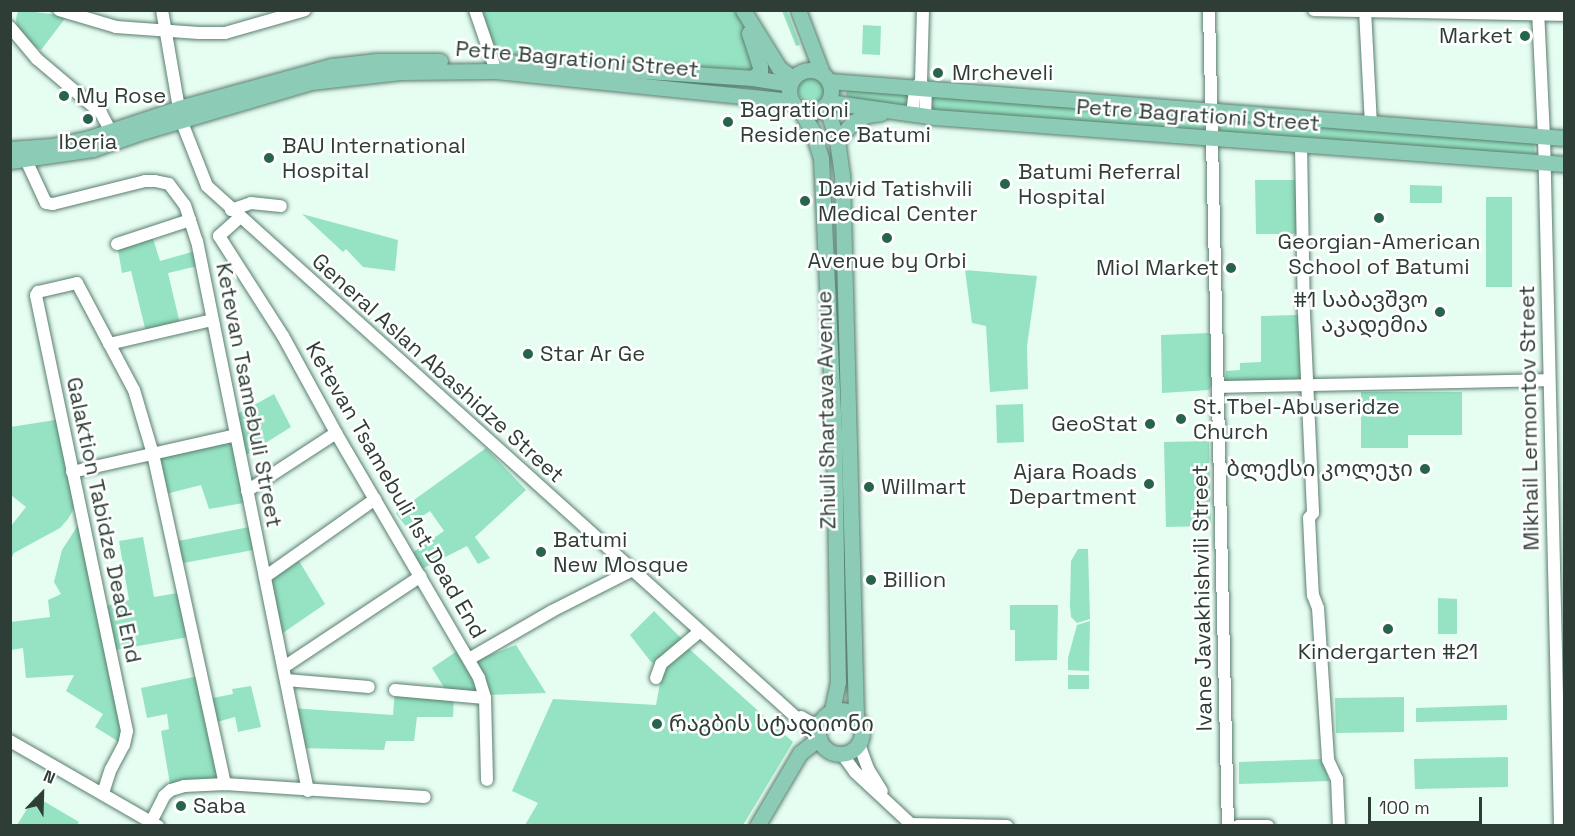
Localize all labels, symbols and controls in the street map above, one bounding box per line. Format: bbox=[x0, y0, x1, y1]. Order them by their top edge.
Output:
place label: Market bbox=[1439, 23, 1513, 49]
marker: Market bbox=[1518, 29, 1532, 43]
street label: Petre Bagrationi Street bbox=[454, 35, 700, 83]
place label: Mrcheveli bbox=[952, 60, 1053, 86]
marker: Mrcheveli bbox=[929, 64, 947, 82]
place label: My Rose bbox=[76, 83, 166, 109]
marker: My Rose bbox=[57, 89, 71, 103]
street label: Petre Bagrationi Street bbox=[1075, 93, 1321, 137]
place label: Bagrationi Residence Batumi bbox=[740, 96, 931, 148]
marker: Iberia bbox=[81, 112, 95, 126]
marker: Bagrationi Residence Batumi bbox=[721, 115, 735, 129]
place label: Iberia bbox=[59, 129, 117, 155]
place label: BAU International Hospital bbox=[282, 132, 466, 184]
marker: BAU International Hospital bbox=[260, 149, 278, 167]
place label: Batumi Referral Hospital bbox=[1018, 158, 1181, 210]
place label: David Tatishvili Medical Center bbox=[818, 175, 978, 226]
marker: Batumi Referral Hospital bbox=[996, 175, 1014, 193]
marker: David Tatishvili Medical Center bbox=[796, 192, 814, 210]
marker: Georgian-American School of Batumi bbox=[1372, 211, 1386, 225]
place label: Georgian-American School of Batumi bbox=[1277, 228, 1481, 280]
marker: Avenue by Orbi bbox=[880, 231, 894, 245]
street label: General Aslan Abashidze Street bbox=[306, 248, 570, 488]
place label: Avenue by Orbi bbox=[807, 248, 967, 274]
place label: Miol Market bbox=[1096, 255, 1219, 281]
street label: Ketevan Tsamebuli Street bbox=[210, 260, 288, 530]
marker: Miol Market bbox=[1224, 261, 1238, 275]
street label: Mikhail Lermontov Street bbox=[1513, 285, 1545, 551]
place label: #1 საბავშვო აკადემია bbox=[1293, 286, 1428, 338]
street label: Zhiuli Shartava Avenue bbox=[811, 290, 841, 530]
marker: #1 საბავშვო აკადემია bbox=[1433, 305, 1447, 319]
street label: Ketevan Tsamebuli 1st Dead End bbox=[300, 337, 492, 643]
place label: Star Ar Ge bbox=[540, 341, 645, 367]
marker: Star Ar Ge bbox=[521, 347, 535, 361]
street label: Galaktion Tabidze Dead End bbox=[61, 374, 147, 666]
place label: St. Tbel-Abuseridze Church bbox=[1193, 393, 1401, 445]
place label: GeoStat bbox=[1051, 411, 1138, 437]
marker: St. Tbel-Abuseridze Church bbox=[1174, 412, 1188, 426]
marker: GeoStat bbox=[1143, 417, 1157, 431]
place label: ბლექსი კოლეჯი bbox=[1227, 456, 1413, 482]
place label: Ajara Roads Department bbox=[1009, 458, 1137, 510]
marker: ბლექსი კოლეჯი bbox=[1418, 462, 1432, 476]
street label: Ivane Javakhishvili Street bbox=[1186, 464, 1218, 732]
place label: Willmart bbox=[881, 474, 966, 500]
marker: Ajara Roads Department bbox=[1142, 477, 1156, 491]
marker: Willmart bbox=[862, 480, 876, 494]
place label: Batumi New Mosque bbox=[553, 526, 689, 578]
marker: Batumi New Mosque bbox=[534, 545, 548, 559]
place label: Billion bbox=[883, 567, 946, 593]
marker: Billion bbox=[864, 573, 878, 587]
marker: Kindergarten #21 bbox=[1381, 622, 1395, 636]
place label: Kindergarten #21 bbox=[1298, 639, 1478, 665]
place label: რაგბის სტადიონი bbox=[669, 711, 874, 737]
marker: რაგბის სტადიონი bbox=[650, 717, 664, 731]
north arrow bbox=[12, 764, 72, 824]
text: N bbox=[40, 765, 58, 789]
scale bar bbox=[1371, 785, 1485, 823]
place label: Saba bbox=[193, 793, 246, 819]
text: 100 m bbox=[1379, 796, 1430, 819]
marker: Saba bbox=[174, 799, 188, 813]

